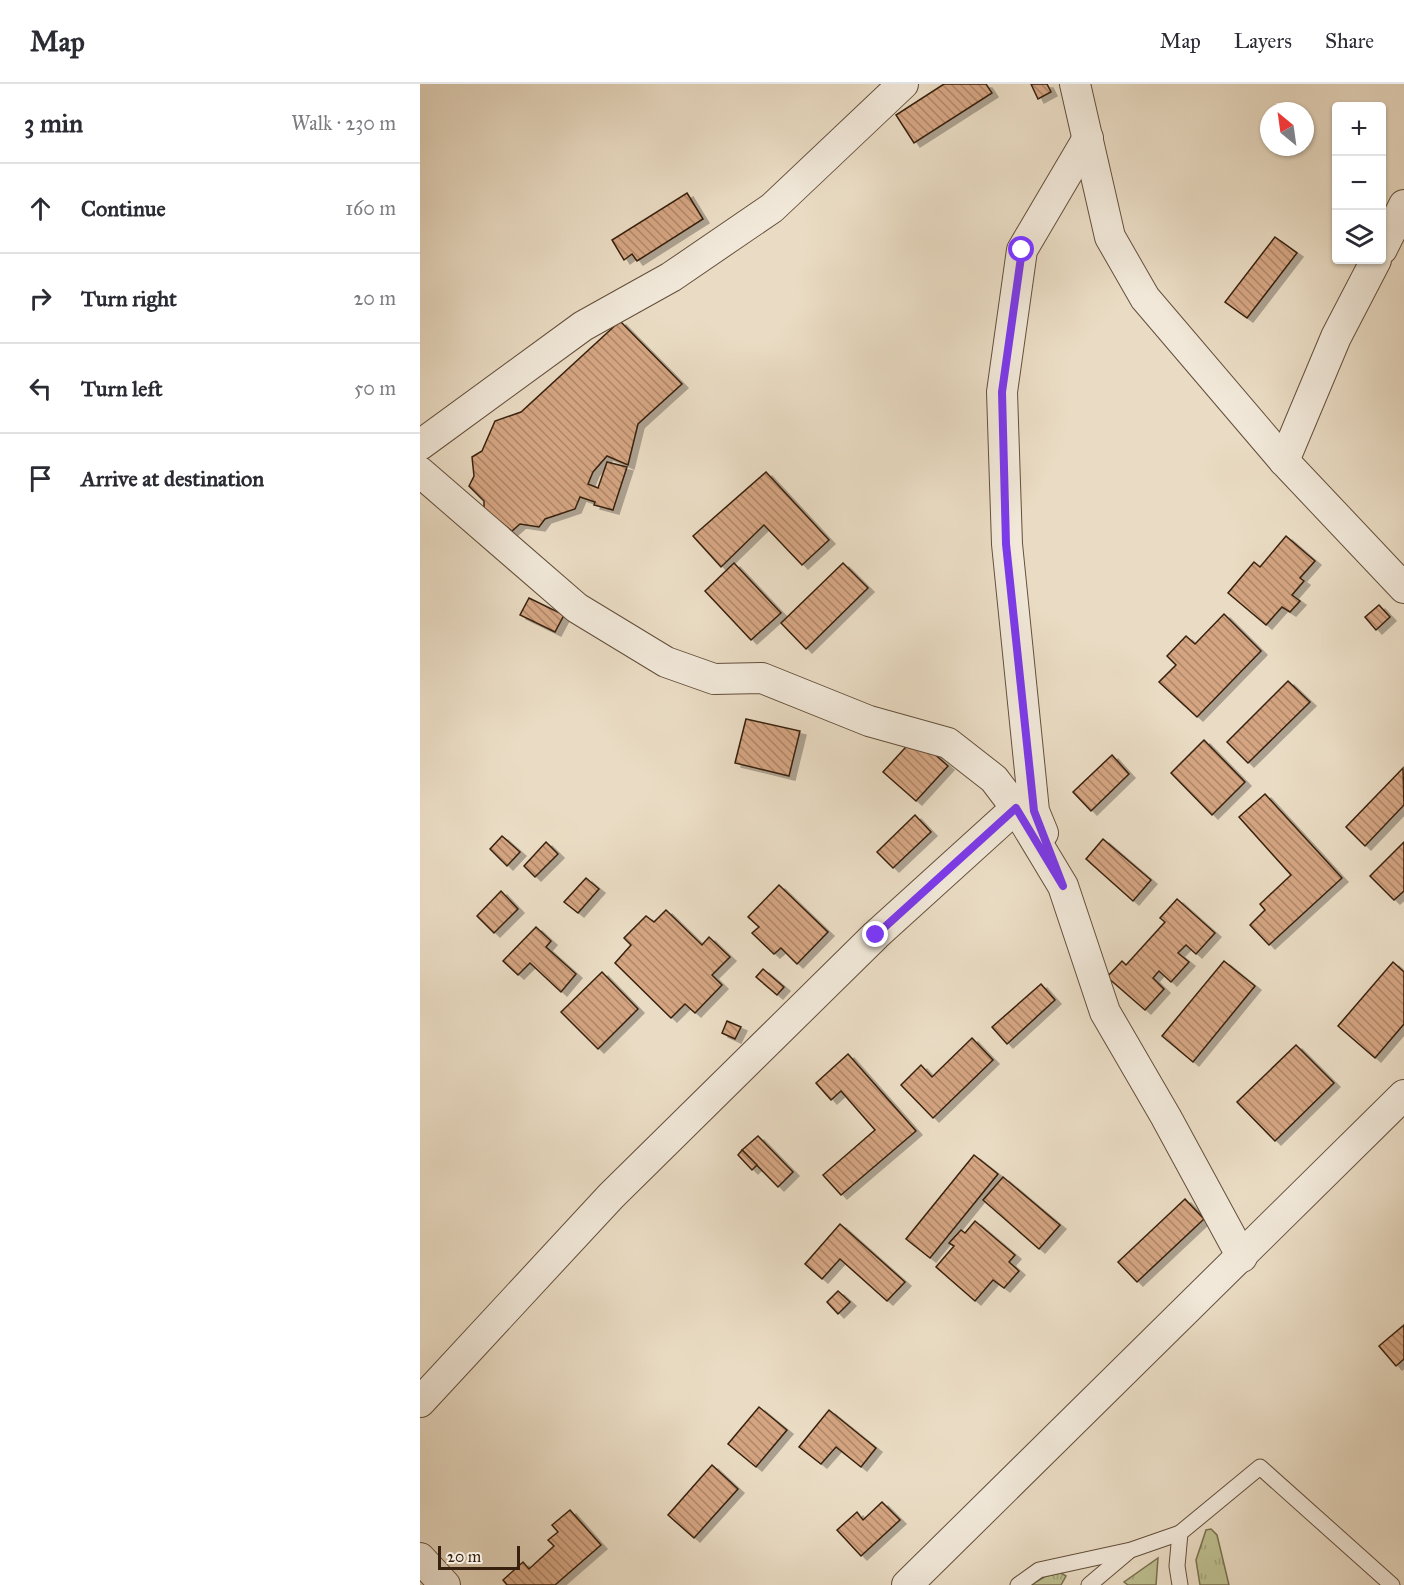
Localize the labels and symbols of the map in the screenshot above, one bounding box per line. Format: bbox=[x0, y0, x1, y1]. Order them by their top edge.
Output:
north arrow bbox=[1260, 102, 1314, 156]
route start bbox=[1008, 236, 1034, 262]
route end bbox=[862, 921, 888, 947]
scale bar bbox=[438, 1543, 520, 1570]

